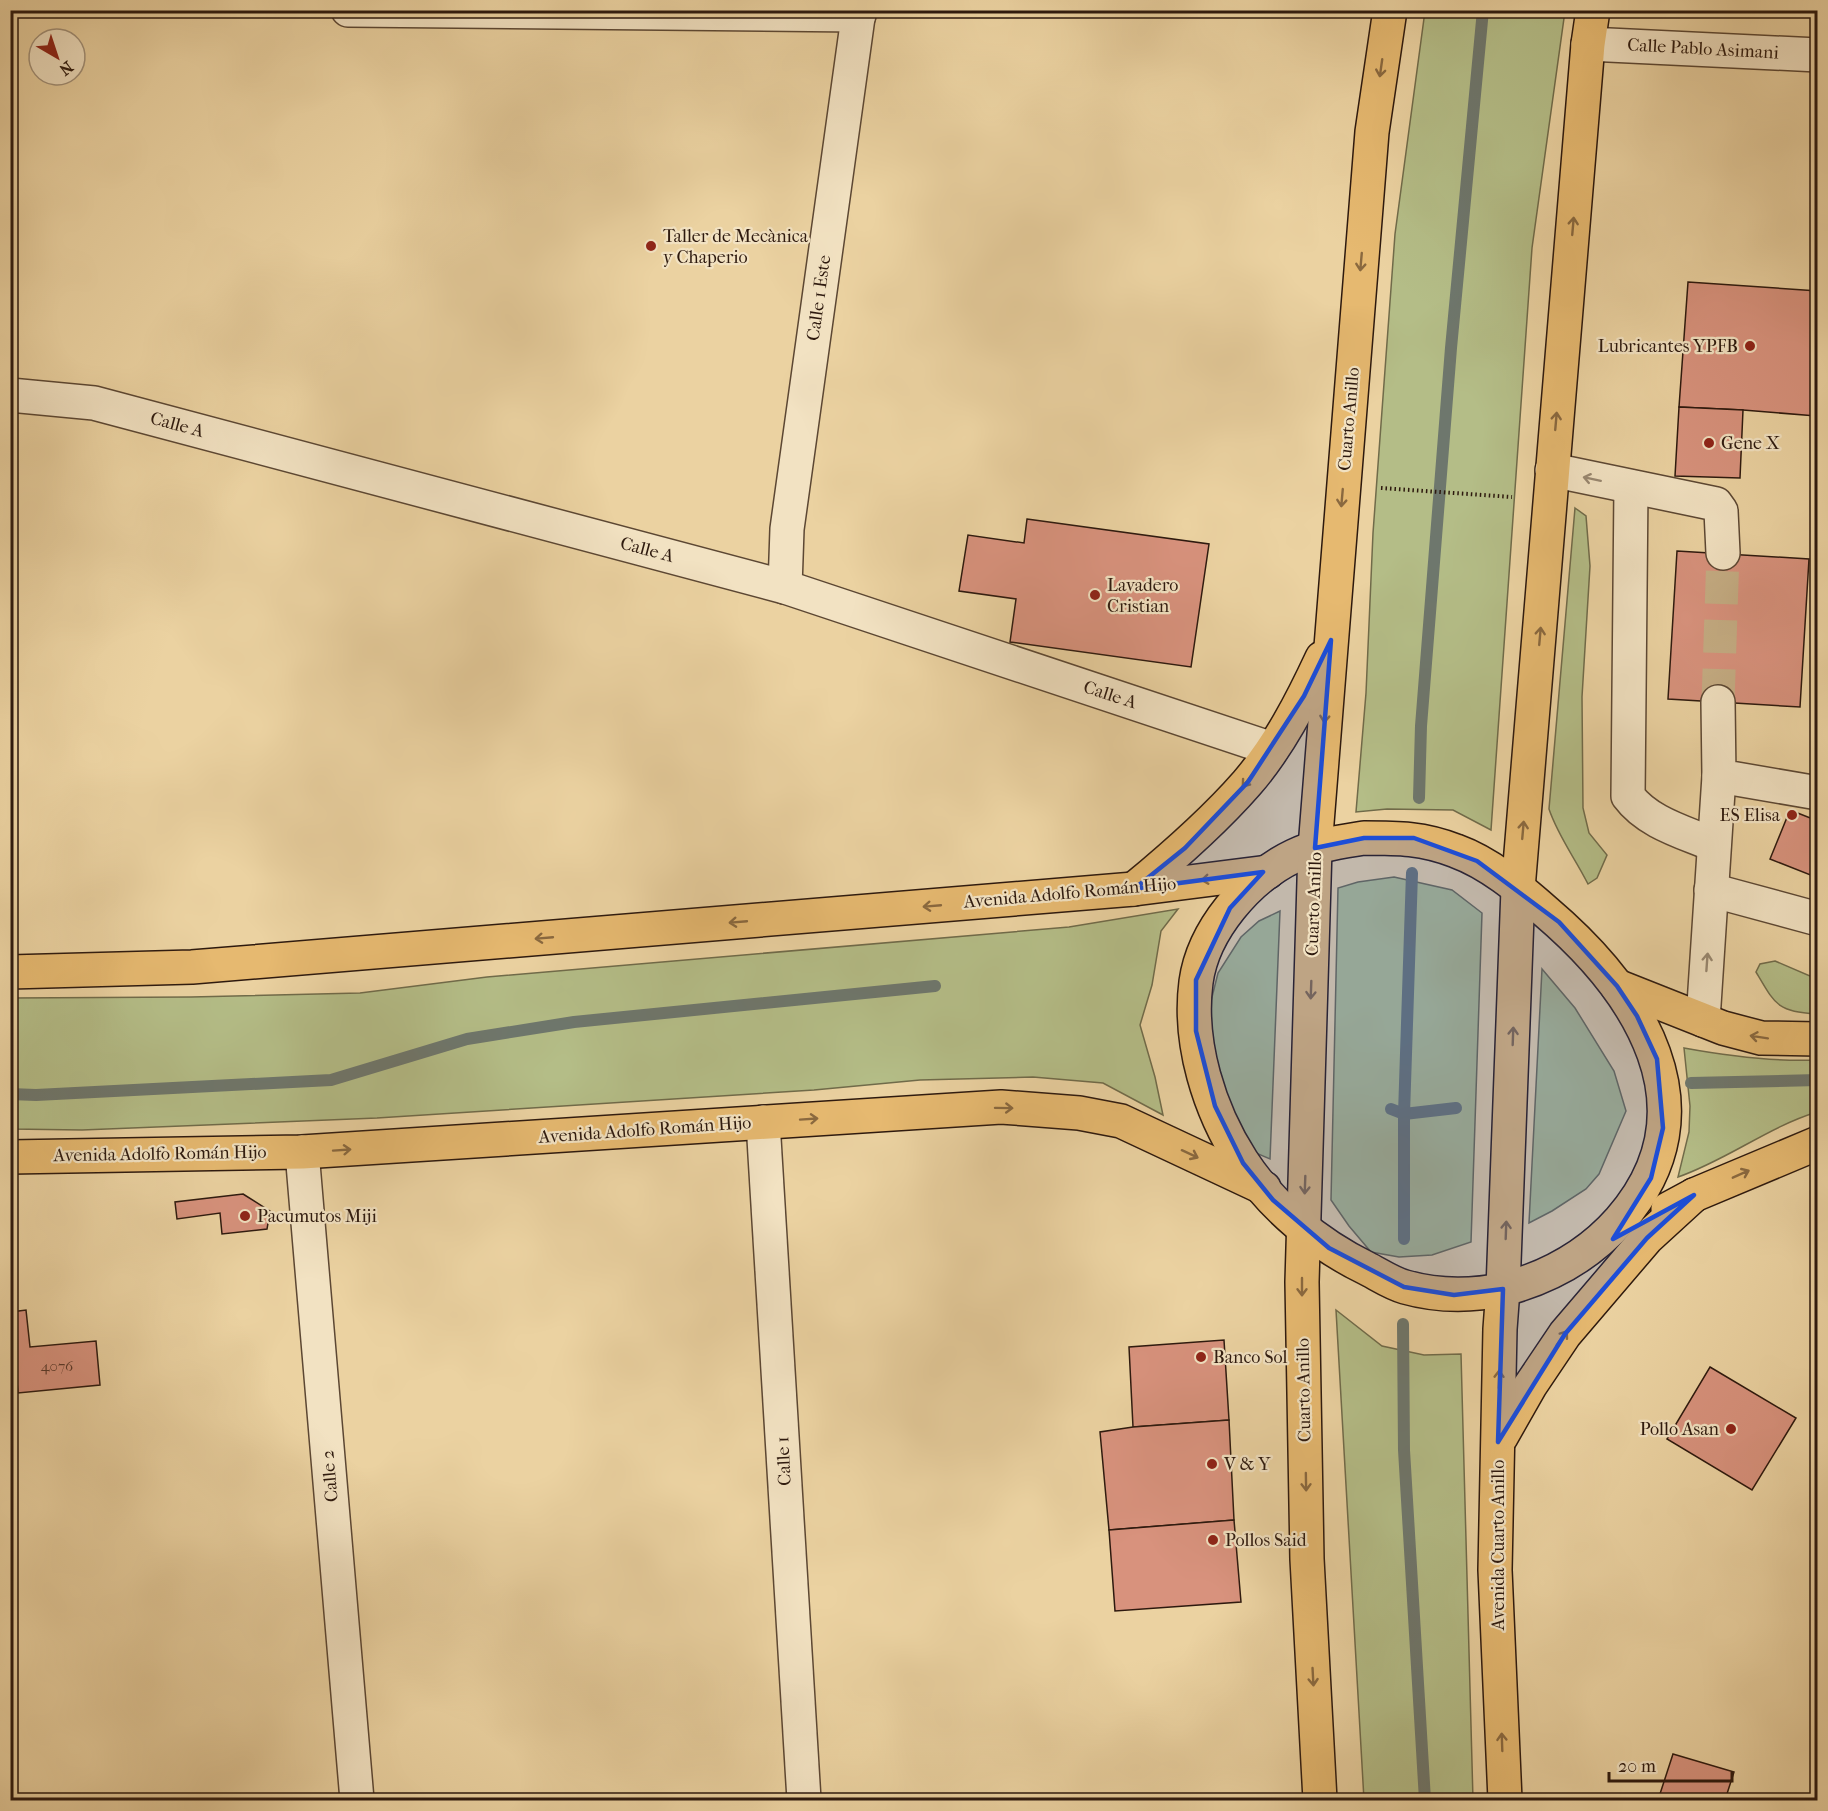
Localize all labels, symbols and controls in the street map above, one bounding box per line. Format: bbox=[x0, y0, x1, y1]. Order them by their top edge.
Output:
north arrow bbox=[27, 27, 87, 87]
street label: Calle Pablo Asimani bbox=[1627, 35, 1780, 63]
text: N bbox=[55, 57, 77, 80]
one-way arrow bbox=[1376, 58, 1387, 78]
one-way arrow bbox=[1567, 217, 1578, 237]
place label: Taller de Mecànica y Chaperio bbox=[663, 226, 809, 268]
marker: Taller de Mecànica y Chaperio bbox=[644, 239, 658, 253]
one-way arrow bbox=[1356, 252, 1367, 272]
street label: Calle 1 Este bbox=[803, 254, 835, 342]
place label: Lubricantes YPFB bbox=[1598, 336, 1738, 357]
marker: Lubricantes YPFB bbox=[1743, 339, 1757, 353]
street label: Cuarto Anillo bbox=[1334, 366, 1364, 472]
street label: Calle A bbox=[148, 408, 206, 442]
one-way arrow bbox=[1551, 411, 1562, 431]
place label: Gene X bbox=[1721, 433, 1780, 454]
marker: Gene X bbox=[1702, 436, 1716, 450]
one-way arrow bbox=[1583, 472, 1602, 484]
one-way arrow bbox=[1337, 488, 1348, 508]
street label: Calle A bbox=[618, 533, 676, 567]
place label: Lavadero Cristian bbox=[1107, 575, 1178, 617]
marker: Lavadero Cristian bbox=[1088, 588, 1102, 602]
one-way arrow bbox=[1535, 627, 1546, 647]
street label: Calle A bbox=[1081, 677, 1140, 714]
one-way arrow bbox=[1319, 703, 1330, 723]
one-way arrow bbox=[1242, 772, 1255, 788]
place label: ES Elisa bbox=[1720, 805, 1781, 826]
marker: ES Elisa bbox=[1785, 808, 1799, 822]
one-way arrow bbox=[1518, 821, 1529, 841]
street label: Cuarto Anillo bbox=[1302, 852, 1326, 956]
street label: Avenida Adolfo Román Hijo bbox=[962, 873, 1177, 913]
one-way arrow bbox=[1201, 874, 1221, 885]
one-way arrow bbox=[923, 901, 943, 912]
one-way arrow bbox=[729, 917, 749, 928]
one-way arrow bbox=[534, 933, 554, 944]
one-way arrow bbox=[1702, 952, 1713, 972]
one-way arrow bbox=[1305, 980, 1317, 1000]
one-way arrow bbox=[1507, 1026, 1518, 1046]
one-way arrow bbox=[1750, 1031, 1770, 1042]
one-way arrow bbox=[993, 1102, 1013, 1114]
street label: Avenida Adolfo Román Hijo bbox=[537, 1112, 752, 1148]
one-way arrow bbox=[798, 1114, 818, 1125]
street label: Avenida Adolfo Román Hijo bbox=[52, 1142, 267, 1166]
one-way arrow bbox=[331, 1144, 351, 1155]
one-way arrow bbox=[1180, 1149, 1198, 1160]
one-way arrow bbox=[1731, 1168, 1749, 1179]
one-way arrow bbox=[1299, 1174, 1311, 1194]
place label: Pacumutos Miji bbox=[257, 1206, 377, 1227]
marker: Pacumutos Miji bbox=[238, 1209, 252, 1223]
one-way arrow bbox=[1500, 1221, 1511, 1241]
one-way arrow bbox=[1296, 1276, 1308, 1296]
one-way arrow bbox=[1556, 1331, 1568, 1347]
street label: Cuarto Anillo bbox=[1293, 1338, 1315, 1442]
place label: Banco Sol bbox=[1213, 1347, 1288, 1368]
marker: Banco Sol bbox=[1194, 1350, 1208, 1364]
house number: 4076 bbox=[41, 1357, 74, 1375]
one-way arrow bbox=[1493, 1370, 1505, 1390]
place label: Pollo Asan bbox=[1640, 1419, 1720, 1440]
marker: Pollo Asan bbox=[1724, 1422, 1738, 1436]
street label: Calle 1 bbox=[772, 1436, 796, 1486]
street label: Calle 2 bbox=[317, 1449, 343, 1503]
place label: V & Y bbox=[1223, 1454, 1271, 1475]
marker: V & Y bbox=[1205, 1457, 1219, 1471]
street label: Avenida Cuarto Anillo bbox=[1488, 1460, 1509, 1631]
one-way arrow bbox=[1300, 1471, 1311, 1491]
place label: Pollos Said bbox=[1225, 1530, 1307, 1551]
marker: Pollos Said bbox=[1206, 1533, 1220, 1547]
one-way arrow bbox=[1308, 1666, 1319, 1686]
one-way arrow bbox=[1496, 1733, 1508, 1753]
scale bar bbox=[1609, 1745, 1732, 1783]
text: 20 m bbox=[1618, 1756, 1656, 1777]

